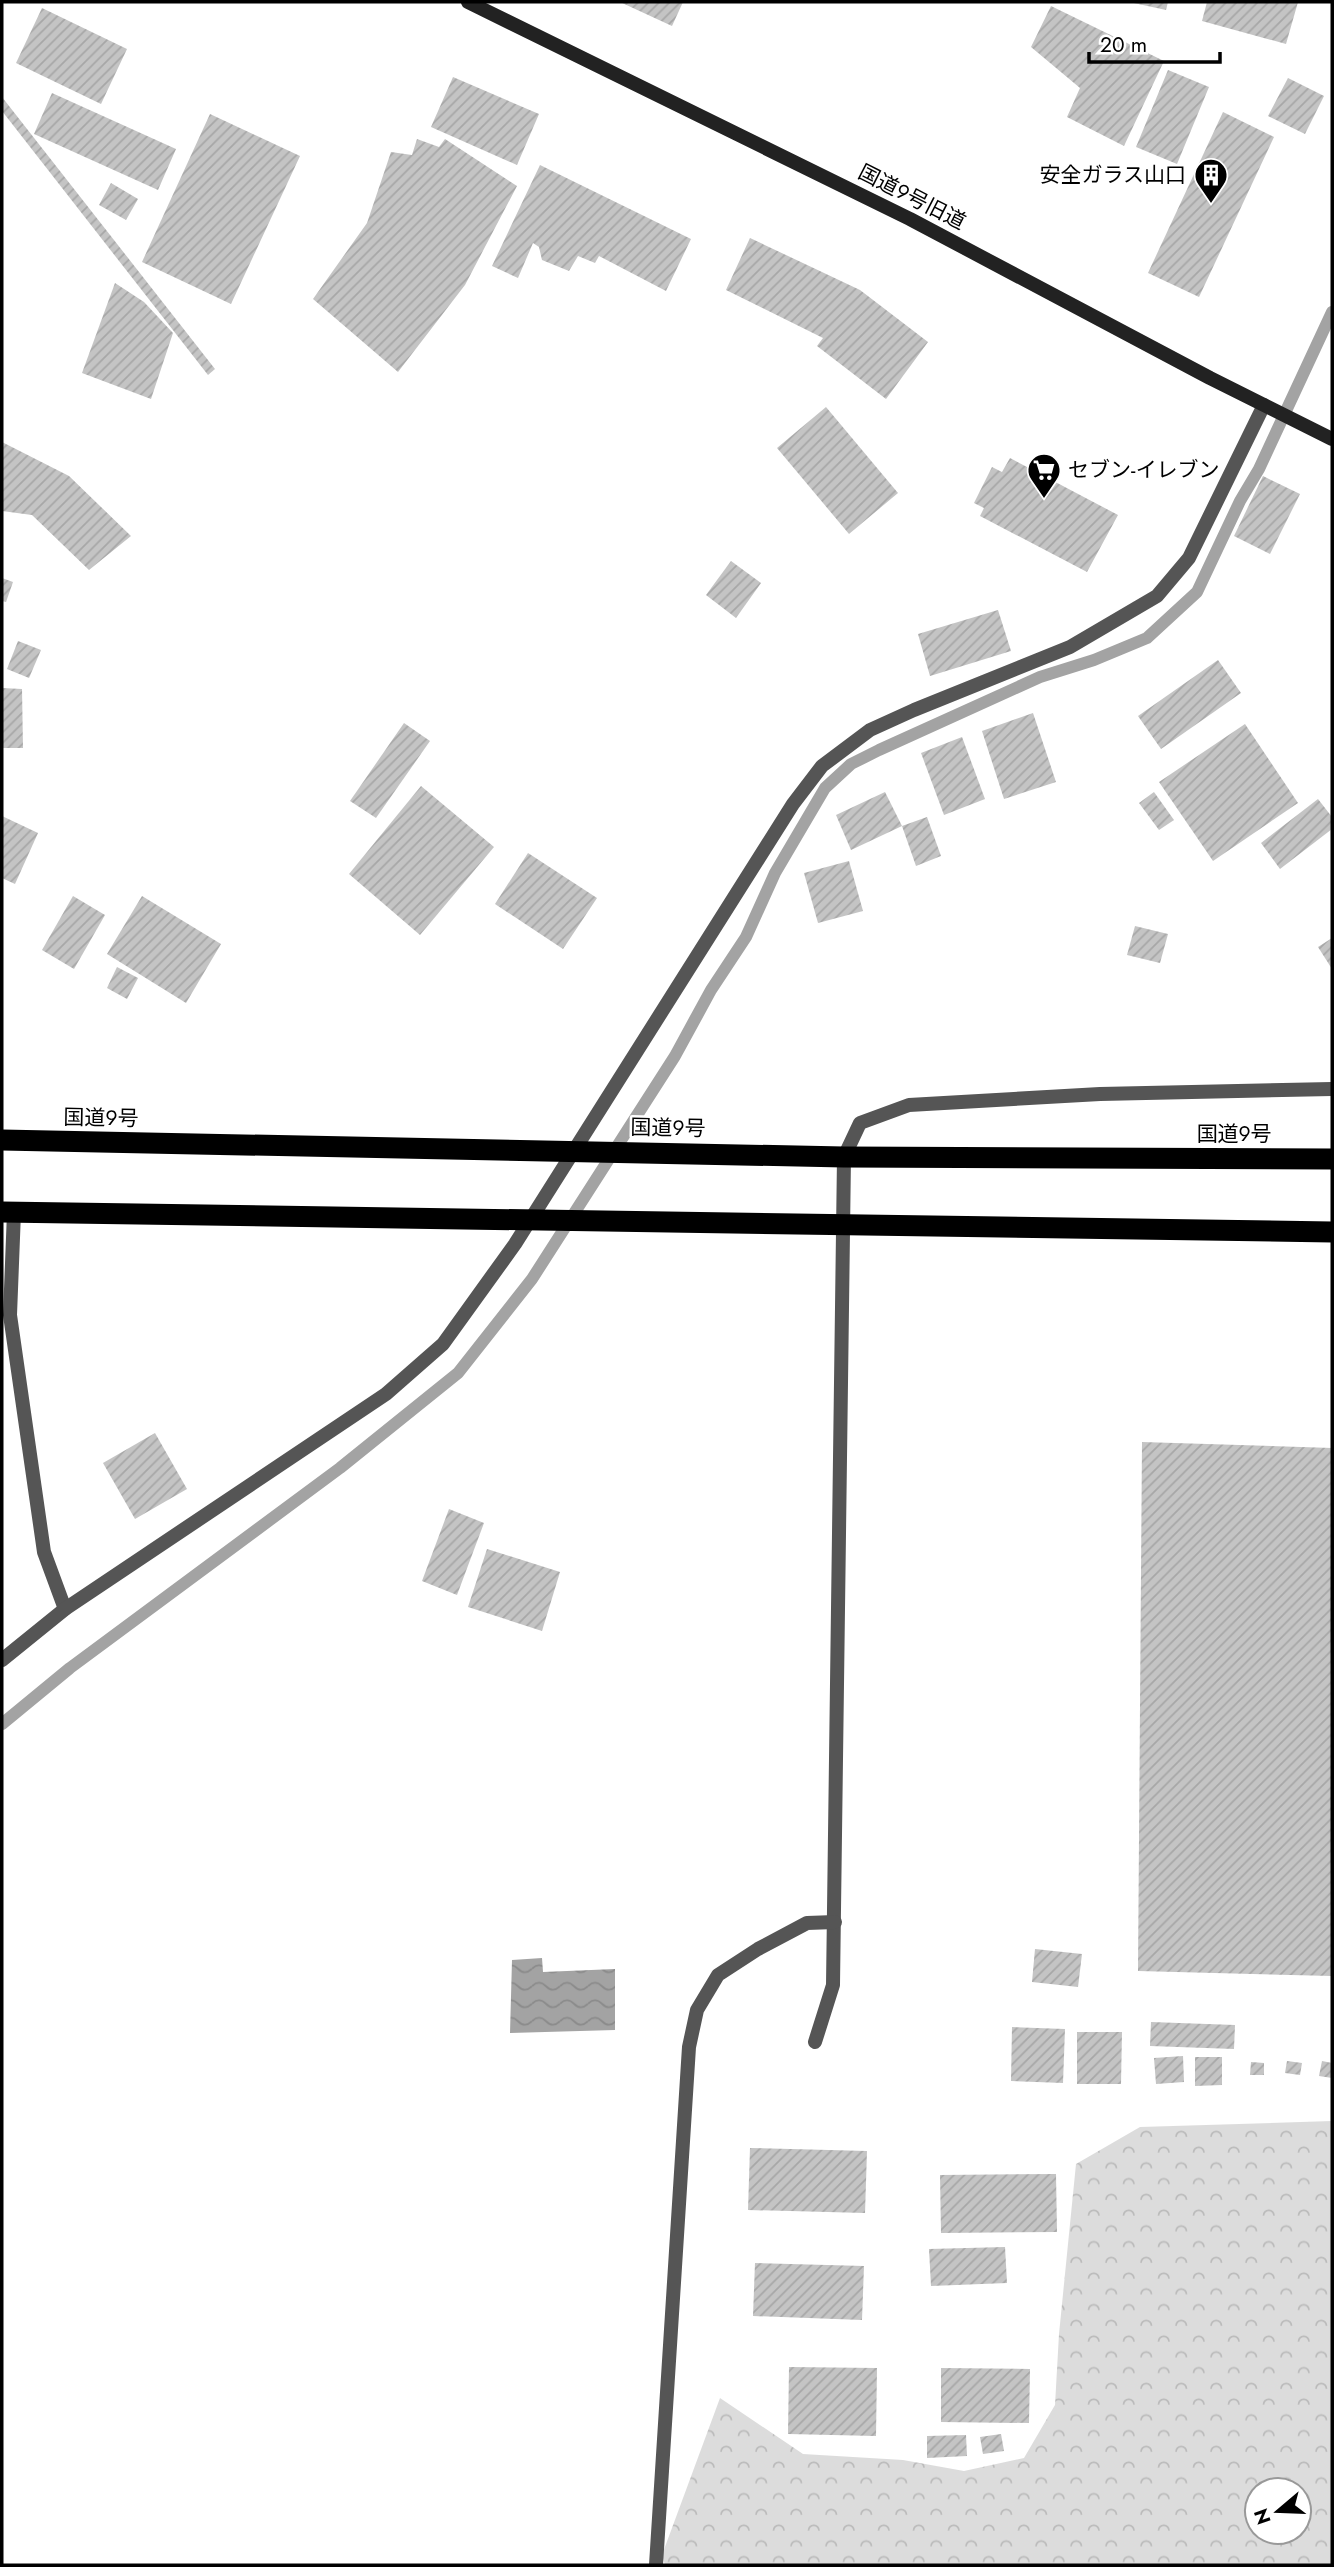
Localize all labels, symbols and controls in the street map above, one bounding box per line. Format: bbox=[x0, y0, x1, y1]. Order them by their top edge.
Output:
scale bar bbox=[1089, 21, 1220, 65]
text: 20 m bbox=[1100, 30, 1147, 60]
building icon: 安全ガラス山口 bbox=[1192, 156, 1230, 205]
street label: 国道9号旧道 bbox=[853, 157, 971, 237]
place label: 安全ガラス山口 bbox=[1039, 160, 1186, 190]
supermarket icon: セブン-イレブン bbox=[1025, 451, 1063, 500]
place label: セブン-イレブン bbox=[1068, 455, 1219, 485]
street label: 国道9号 bbox=[63, 1102, 139, 1134]
street label: 国道9号 bbox=[630, 1112, 706, 1144]
street label: 国道9号 bbox=[1196, 1119, 1272, 1149]
north arrow bbox=[1243, 2476, 1313, 2546]
text: N bbox=[1247, 2505, 1278, 2528]

